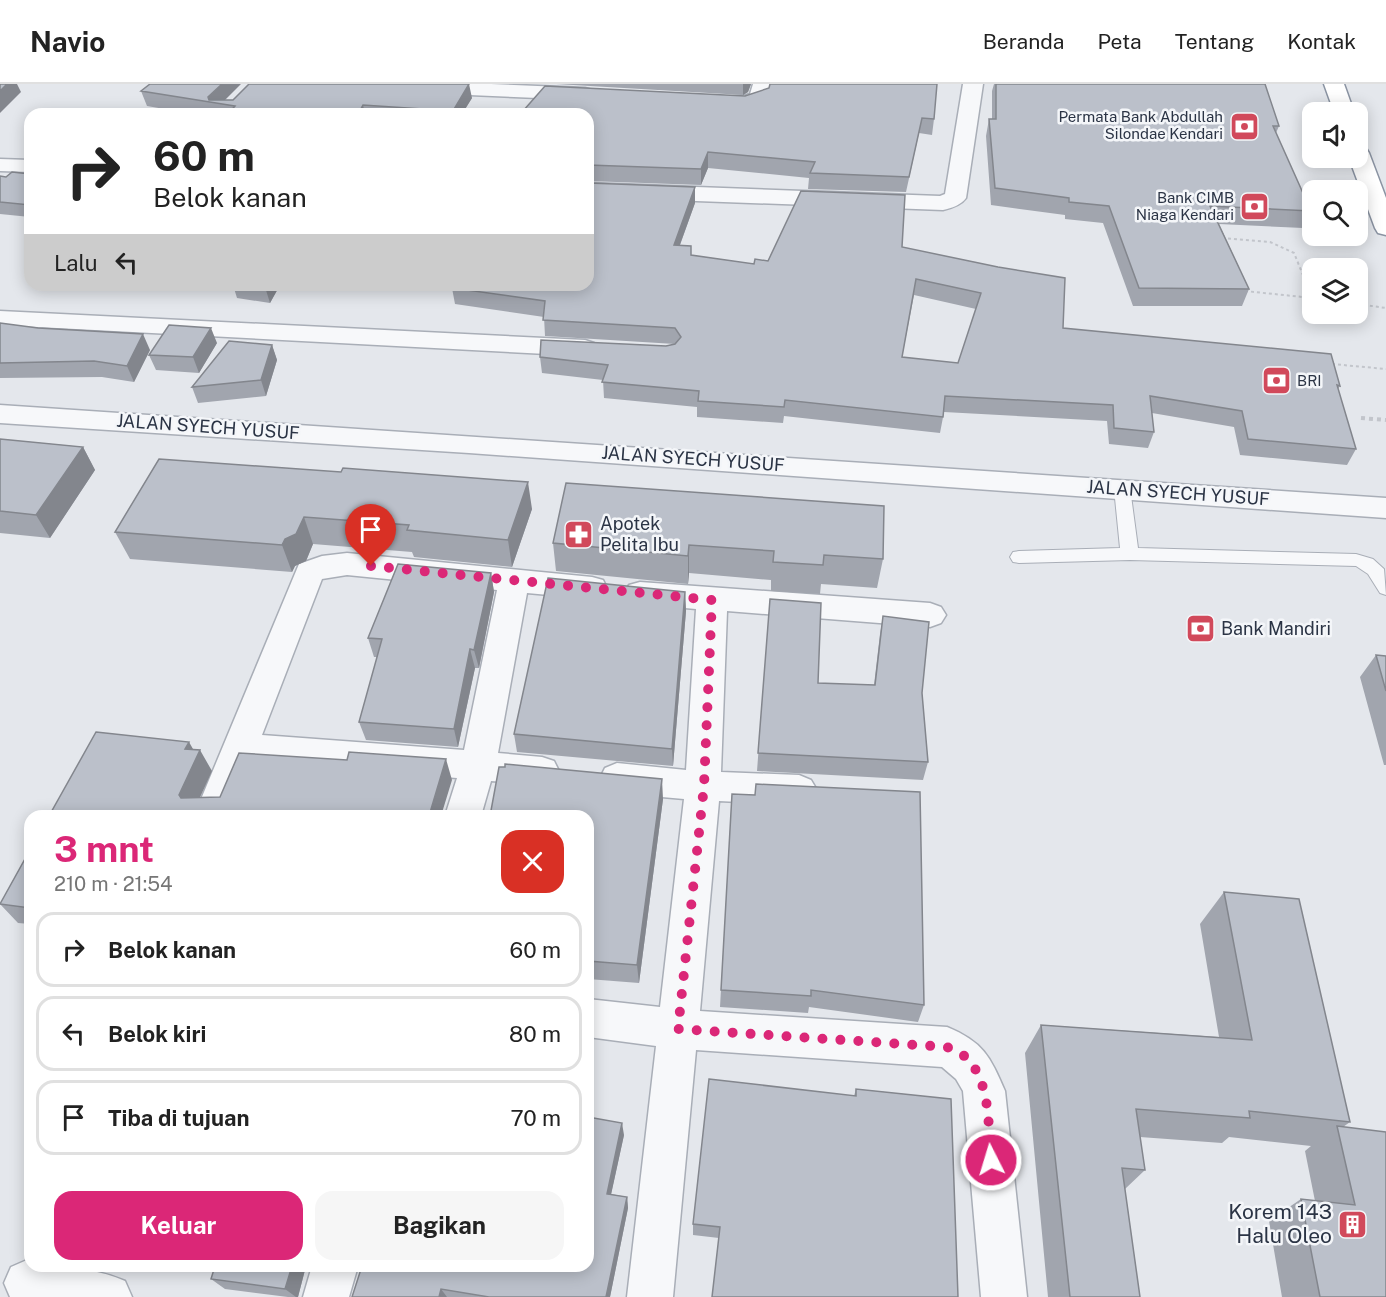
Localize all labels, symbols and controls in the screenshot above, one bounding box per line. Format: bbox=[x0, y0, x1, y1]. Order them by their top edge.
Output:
text: Navio bbox=[30, 25, 105, 58]
text: Beranda bbox=[983, 29, 1064, 54]
text: Peta bbox=[1097, 29, 1142, 54]
text: Tentang bbox=[1175, 29, 1254, 54]
text: Kontak bbox=[1287, 29, 1356, 54]
map controls bbox=[1302, 102, 1368, 324]
button: sound bbox=[1302, 102, 1368, 168]
place label: Permata Bank Abdullah Silondae Kendari bbox=[1058, 108, 1223, 142]
bank icon: Permata Bank Abdullah Silondae Kendari bbox=[1228, 110, 1260, 142]
text: 60 m bbox=[153, 131, 255, 180]
icon: right bbox=[54, 132, 132, 210]
button: search bbox=[1302, 180, 1368, 246]
text: Belok kanan bbox=[153, 181, 307, 213]
place label: Bank CIMB Niaga Kendari bbox=[1136, 189, 1234, 223]
bank icon: Bank CIMB Niaga Kendari bbox=[1239, 191, 1271, 223]
icon: left bbox=[110, 246, 143, 279]
text: Lalu bbox=[54, 250, 98, 276]
button: layers bbox=[1302, 258, 1368, 324]
bank icon: BRI bbox=[1260, 365, 1292, 397]
place label: BRI bbox=[1297, 372, 1322, 389]
street label: JALAN SYECH YUSUF bbox=[116, 410, 300, 443]
street label: JALAN SYECH YUSUF bbox=[601, 442, 785, 475]
street label: JALAN SYECH YUSUF bbox=[1086, 476, 1270, 509]
pin bbox=[345, 504, 396, 566]
icon: arrive bbox=[354, 513, 387, 546]
place label: Apotek Pelita Ibu bbox=[600, 513, 679, 555]
pharmacy icon: Apotek Pelita Ibu bbox=[563, 518, 595, 550]
bank icon: Bank Mandiri bbox=[1184, 613, 1216, 645]
place label: Bank Mandiri bbox=[1221, 618, 1331, 639]
text: 3 mnt bbox=[54, 828, 154, 870]
button: close bbox=[501, 830, 564, 893]
text: 210 m · 21:54 bbox=[54, 872, 173, 896]
icon: right bbox=[57, 933, 90, 966]
text: Belok kanan bbox=[108, 937, 236, 963]
text: 60 m bbox=[510, 937, 561, 963]
icon: left bbox=[57, 1017, 90, 1050]
text: Belok kiri bbox=[108, 1021, 206, 1047]
text: 80 m bbox=[509, 1021, 561, 1047]
icon: arrive bbox=[57, 1101, 90, 1134]
text: Tiba di tujuan bbox=[108, 1105, 249, 1131]
text: 70 m bbox=[510, 1105, 561, 1131]
position arrow bbox=[959, 1128, 1023, 1192]
button: Keluar bbox=[54, 1191, 303, 1260]
button: Bagikan bbox=[315, 1191, 564, 1260]
place label: Korem 143 Halu Oleo bbox=[1228, 1199, 1332, 1248]
building icon: Korem 143 Halu Oleo bbox=[1337, 1208, 1369, 1240]

